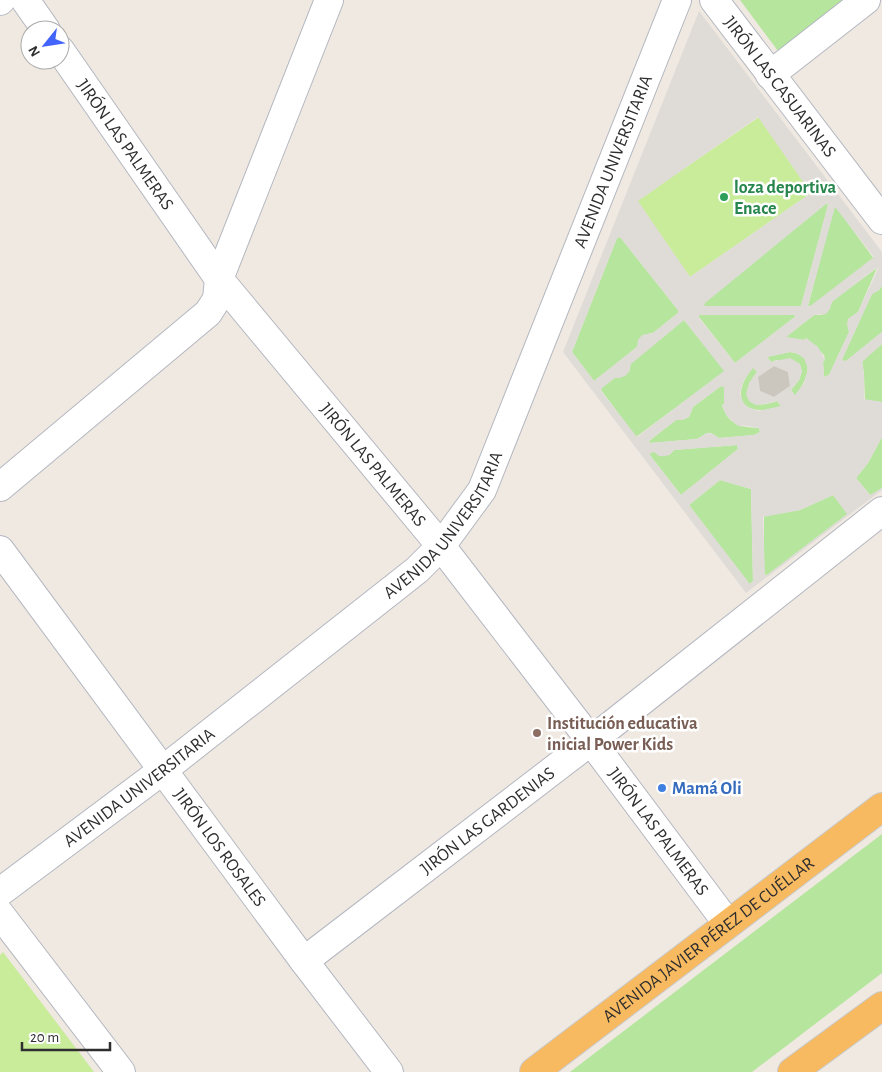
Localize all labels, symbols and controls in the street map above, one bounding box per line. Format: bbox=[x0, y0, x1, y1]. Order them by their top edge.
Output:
street label: JIRÓN LAS CASUARINAS bbox=[720, 13, 839, 161]
north arrow bbox=[20, 20, 70, 70]
text: N bbox=[26, 43, 43, 59]
street label: AVENIDA UNIVERSITARIA bbox=[571, 72, 656, 251]
street label: JIRÓN LAS PALMERAS bbox=[73, 76, 176, 214]
place label: loza deportiva Enace bbox=[734, 179, 836, 218]
marker: loza deportiva Enace bbox=[718, 191, 730, 203]
street label: JIRÓN LAS PALMERAS bbox=[316, 400, 429, 530]
street label: AVENIDA UNIVERSITARIA bbox=[381, 448, 507, 603]
place label: Institución educativa inicial Power Kids bbox=[547, 715, 698, 754]
street label: AVENIDA UNIVERSITARIA bbox=[61, 725, 219, 851]
marker: Institución educativa inicial Power Kids bbox=[531, 727, 543, 739]
street label: JIRÓN LAS GARDENIAS bbox=[417, 764, 558, 878]
street label: JIRÓN LAS PALMERAS bbox=[604, 765, 711, 899]
place label: Mamá Oli bbox=[672, 780, 742, 798]
marker: Mamá Oli bbox=[656, 782, 668, 794]
street label: JIRÓN LOS ROSALES bbox=[170, 786, 269, 910]
street label: AVENIDA JAVIER PÉREZ DE CUÉLLAR bbox=[600, 854, 818, 1026]
scale bar bbox=[22, 1020, 110, 1052]
text: 20 m bbox=[30, 1030, 59, 1045]

